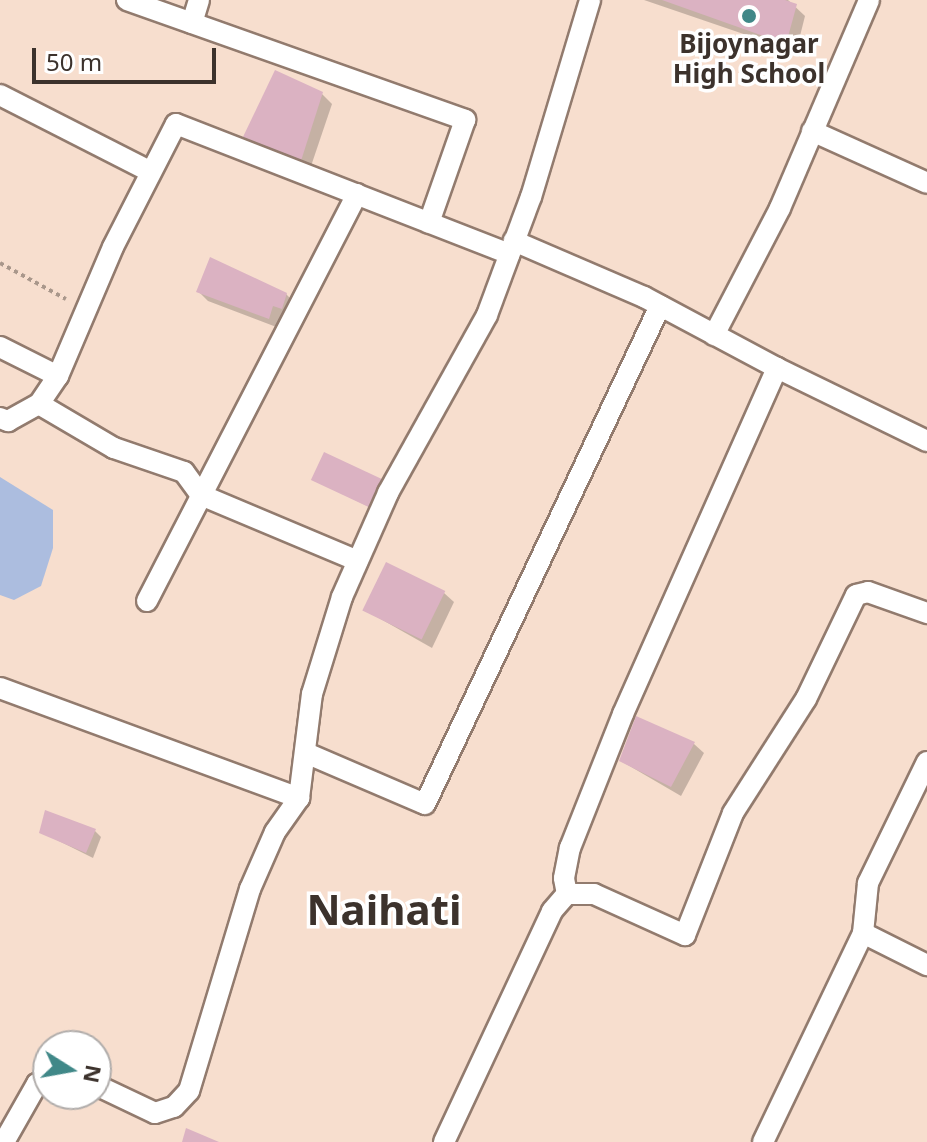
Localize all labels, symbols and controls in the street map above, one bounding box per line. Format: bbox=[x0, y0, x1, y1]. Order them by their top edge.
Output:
marker: Bijoynagar High School bbox=[740, 7, 758, 25]
place label: Bijoynagar High School bbox=[673, 28, 825, 90]
scale bar bbox=[36, 32, 220, 82]
text: 50 m bbox=[46, 45, 102, 78]
district label: Naihati bbox=[306, 884, 462, 934]
north arrow bbox=[32, 1030, 112, 1110]
text: N bbox=[77, 1063, 110, 1086]

